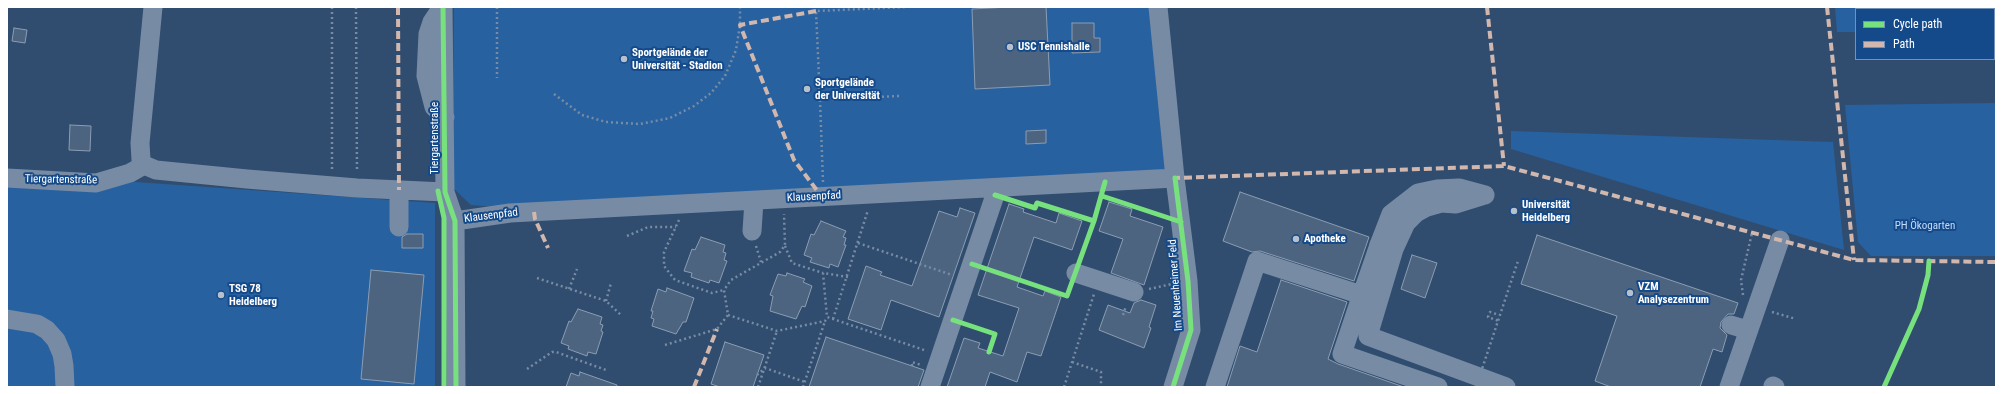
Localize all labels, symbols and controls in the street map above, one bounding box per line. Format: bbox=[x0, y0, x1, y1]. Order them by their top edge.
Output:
legend bbox=[1855, 8, 1995, 60]
text: Cycle path bbox=[1893, 17, 1942, 31]
text: Path bbox=[1893, 37, 1915, 51]
place label: USC Tennishalle bbox=[1018, 40, 1090, 54]
marker: USC Tennishalle bbox=[1005, 42, 1015, 52]
place label: Sportgelände der Universität - Stadion bbox=[632, 46, 723, 72]
marker: Sportgelände der Universität - Stadion bbox=[619, 54, 629, 64]
place label: Sportgelände der Universität bbox=[815, 76, 880, 102]
marker: Sportgelände der Universität bbox=[802, 84, 812, 94]
street label: Tiergartenstraße bbox=[428, 102, 442, 174]
street label: Tiergartenstraße bbox=[25, 173, 97, 187]
street label: Klausenpfad bbox=[787, 189, 841, 205]
place label: Universität Heidelberg bbox=[1522, 198, 1570, 224]
street label: Klausenpfad bbox=[463, 206, 519, 226]
marker: Universität Heidelberg bbox=[1509, 206, 1519, 216]
park label: PH Ökogarten bbox=[1895, 219, 1955, 233]
place label: Apotheke bbox=[1304, 232, 1346, 246]
marker: Apotheke bbox=[1291, 234, 1301, 244]
street label: Im Neuenheimer Feld bbox=[1166, 239, 1186, 331]
place label: VZM Analysezentrum bbox=[1638, 280, 1709, 306]
place label: TSG 78 Heidelberg bbox=[229, 282, 277, 308]
marker: VZM Analysezentrum bbox=[1625, 288, 1635, 298]
marker: TSG 78 Heidelberg bbox=[216, 290, 226, 300]

